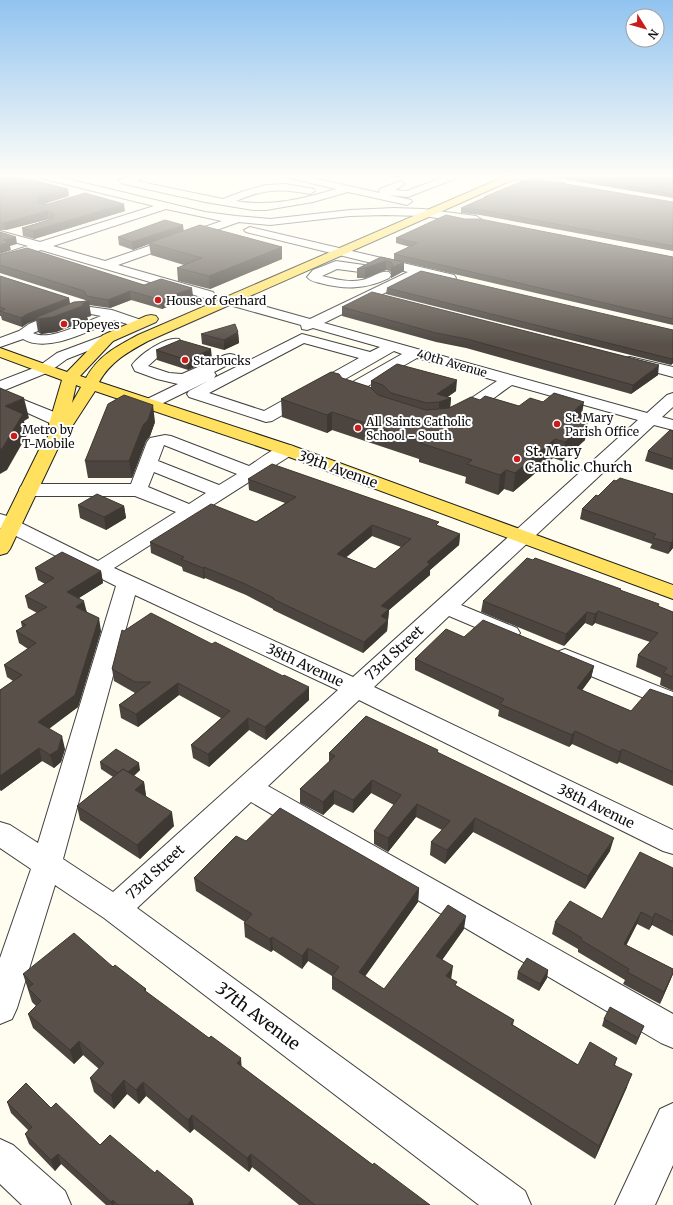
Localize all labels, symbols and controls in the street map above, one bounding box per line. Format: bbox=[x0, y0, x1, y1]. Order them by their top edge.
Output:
north arrow bbox=[625, 8, 665, 48]
text: N bbox=[645, 26, 661, 42]
place label: House of Gerhard bbox=[166, 293, 266, 308]
marker: House of Gerhard bbox=[153, 295, 163, 305]
place label: Popeyes bbox=[72, 317, 120, 332]
marker: Popeyes bbox=[59, 319, 69, 329]
street label: 40th Avenue bbox=[415, 346, 489, 380]
place label: Starbucks bbox=[193, 353, 251, 368]
marker: Starbucks bbox=[180, 355, 190, 365]
place label: St. Mary Parish Office bbox=[565, 410, 639, 439]
place label: All Saints Catholic School - South bbox=[365, 414, 471, 443]
marker: St. Mary Parish Office bbox=[552, 419, 562, 429]
place label: Metro by T-Mobile bbox=[22, 422, 75, 451]
marker: All Saints Catholic School - South bbox=[353, 423, 363, 433]
marker: Metro by T-Mobile bbox=[9, 431, 19, 441]
place label: St. Mary Catholic Church bbox=[525, 442, 632, 476]
street label: 39th Avenue bbox=[296, 446, 380, 492]
marker: St. Mary Catholic Church bbox=[512, 454, 522, 464]
street label: 73rd Street bbox=[361, 621, 427, 685]
street label: 38th Avenue bbox=[263, 639, 347, 691]
street label: 38th Avenue bbox=[555, 780, 637, 832]
street label: 73rd Street bbox=[122, 840, 188, 904]
street label: 37th Avenue bbox=[211, 977, 305, 1055]

